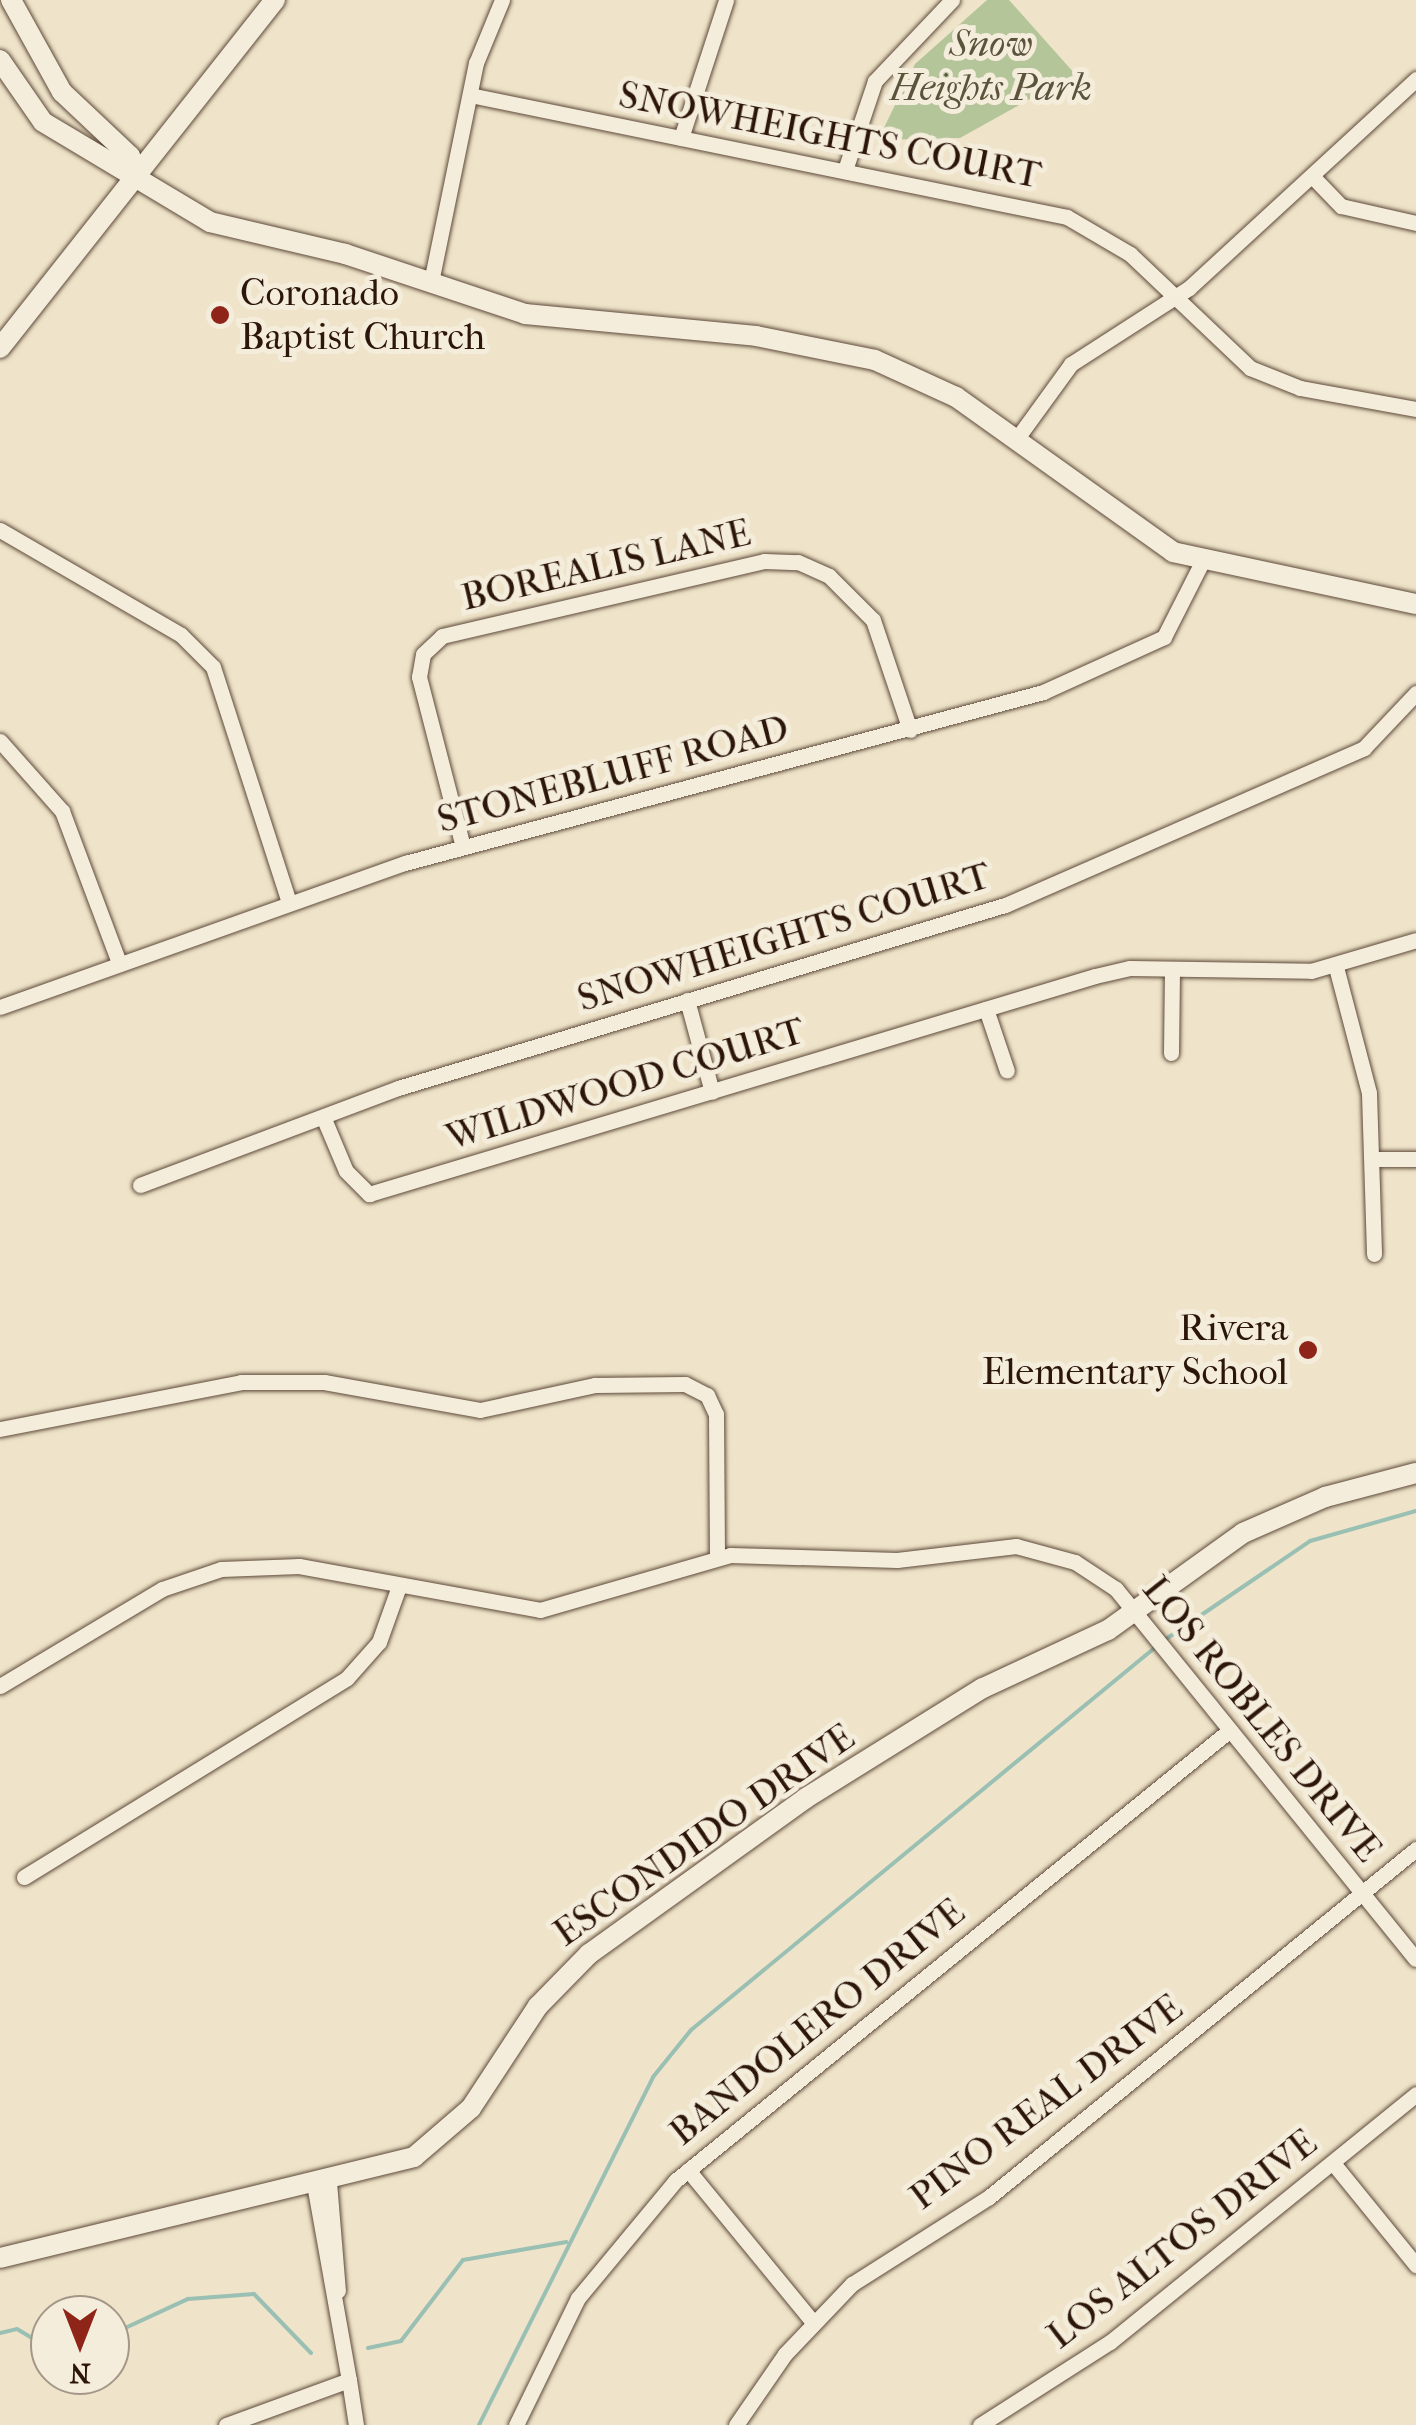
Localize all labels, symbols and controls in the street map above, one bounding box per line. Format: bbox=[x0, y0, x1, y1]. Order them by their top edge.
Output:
park label: Snow Heights Park bbox=[890, 21, 1092, 110]
street label: SNOWHEIGHTS COURT bbox=[615, 72, 1045, 198]
place label: Coronado Baptist Church bbox=[240, 270, 485, 360]
marker: Coronado Baptist Church bbox=[209, 304, 231, 326]
street label: BOREALIS LANE bbox=[457, 510, 755, 620]
street label: STONEBLUFF ROAD bbox=[432, 705, 794, 843]
street label: SNOWHEIGHTS COURT bbox=[572, 852, 996, 1022]
street label: WILDWOOD COURT bbox=[440, 1008, 810, 1160]
place label: Rivera Elementary School bbox=[982, 1305, 1288, 1395]
marker: Rivera Elementary School bbox=[1297, 1339, 1319, 1361]
street label: LOS ROBLES DRIVE bbox=[1133, 1567, 1391, 1871]
street label: ESCONDIDO DRIVE bbox=[545, 1714, 863, 1956]
street label: BANDOLERO DRIVE bbox=[660, 1889, 974, 2155]
street label: PINO REAL DRIVE bbox=[901, 1985, 1191, 2219]
street label: LOS ALTOS DRIVE bbox=[1038, 2120, 1326, 2358]
north arrow bbox=[30, 2295, 130, 2395]
text: N bbox=[69, 2357, 91, 2390]

